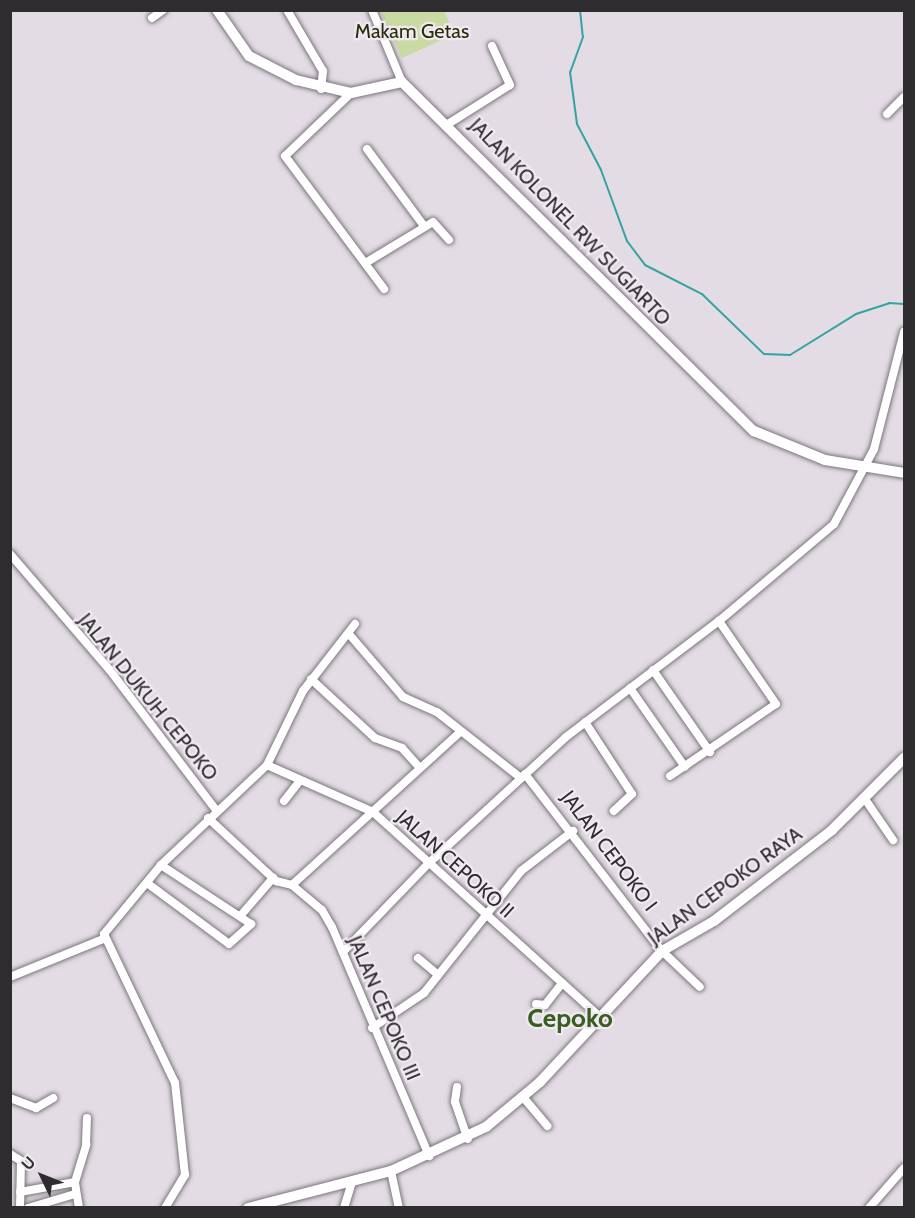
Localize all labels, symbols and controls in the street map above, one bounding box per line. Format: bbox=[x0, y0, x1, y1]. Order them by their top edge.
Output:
park label: Makam Getas bbox=[355, 19, 469, 43]
street label: JALAN KOLONEL RW SUGIARTO bbox=[464, 113, 676, 331]
street label: JALAN DUKUH CEPOKO bbox=[73, 609, 223, 785]
street label: JALAN CEPOKO I bbox=[556, 786, 662, 916]
street label: JALAN CEPOKO II bbox=[391, 805, 519, 923]
street label: JALAN CEPOKO RAYA bbox=[643, 822, 807, 950]
street label: JALAN CEPOKO III bbox=[343, 932, 425, 1084]
district label: Cepoko bbox=[527, 1003, 613, 1035]
north arrow bbox=[12, 1146, 72, 1206]
text: U bbox=[18, 1153, 39, 1174]

